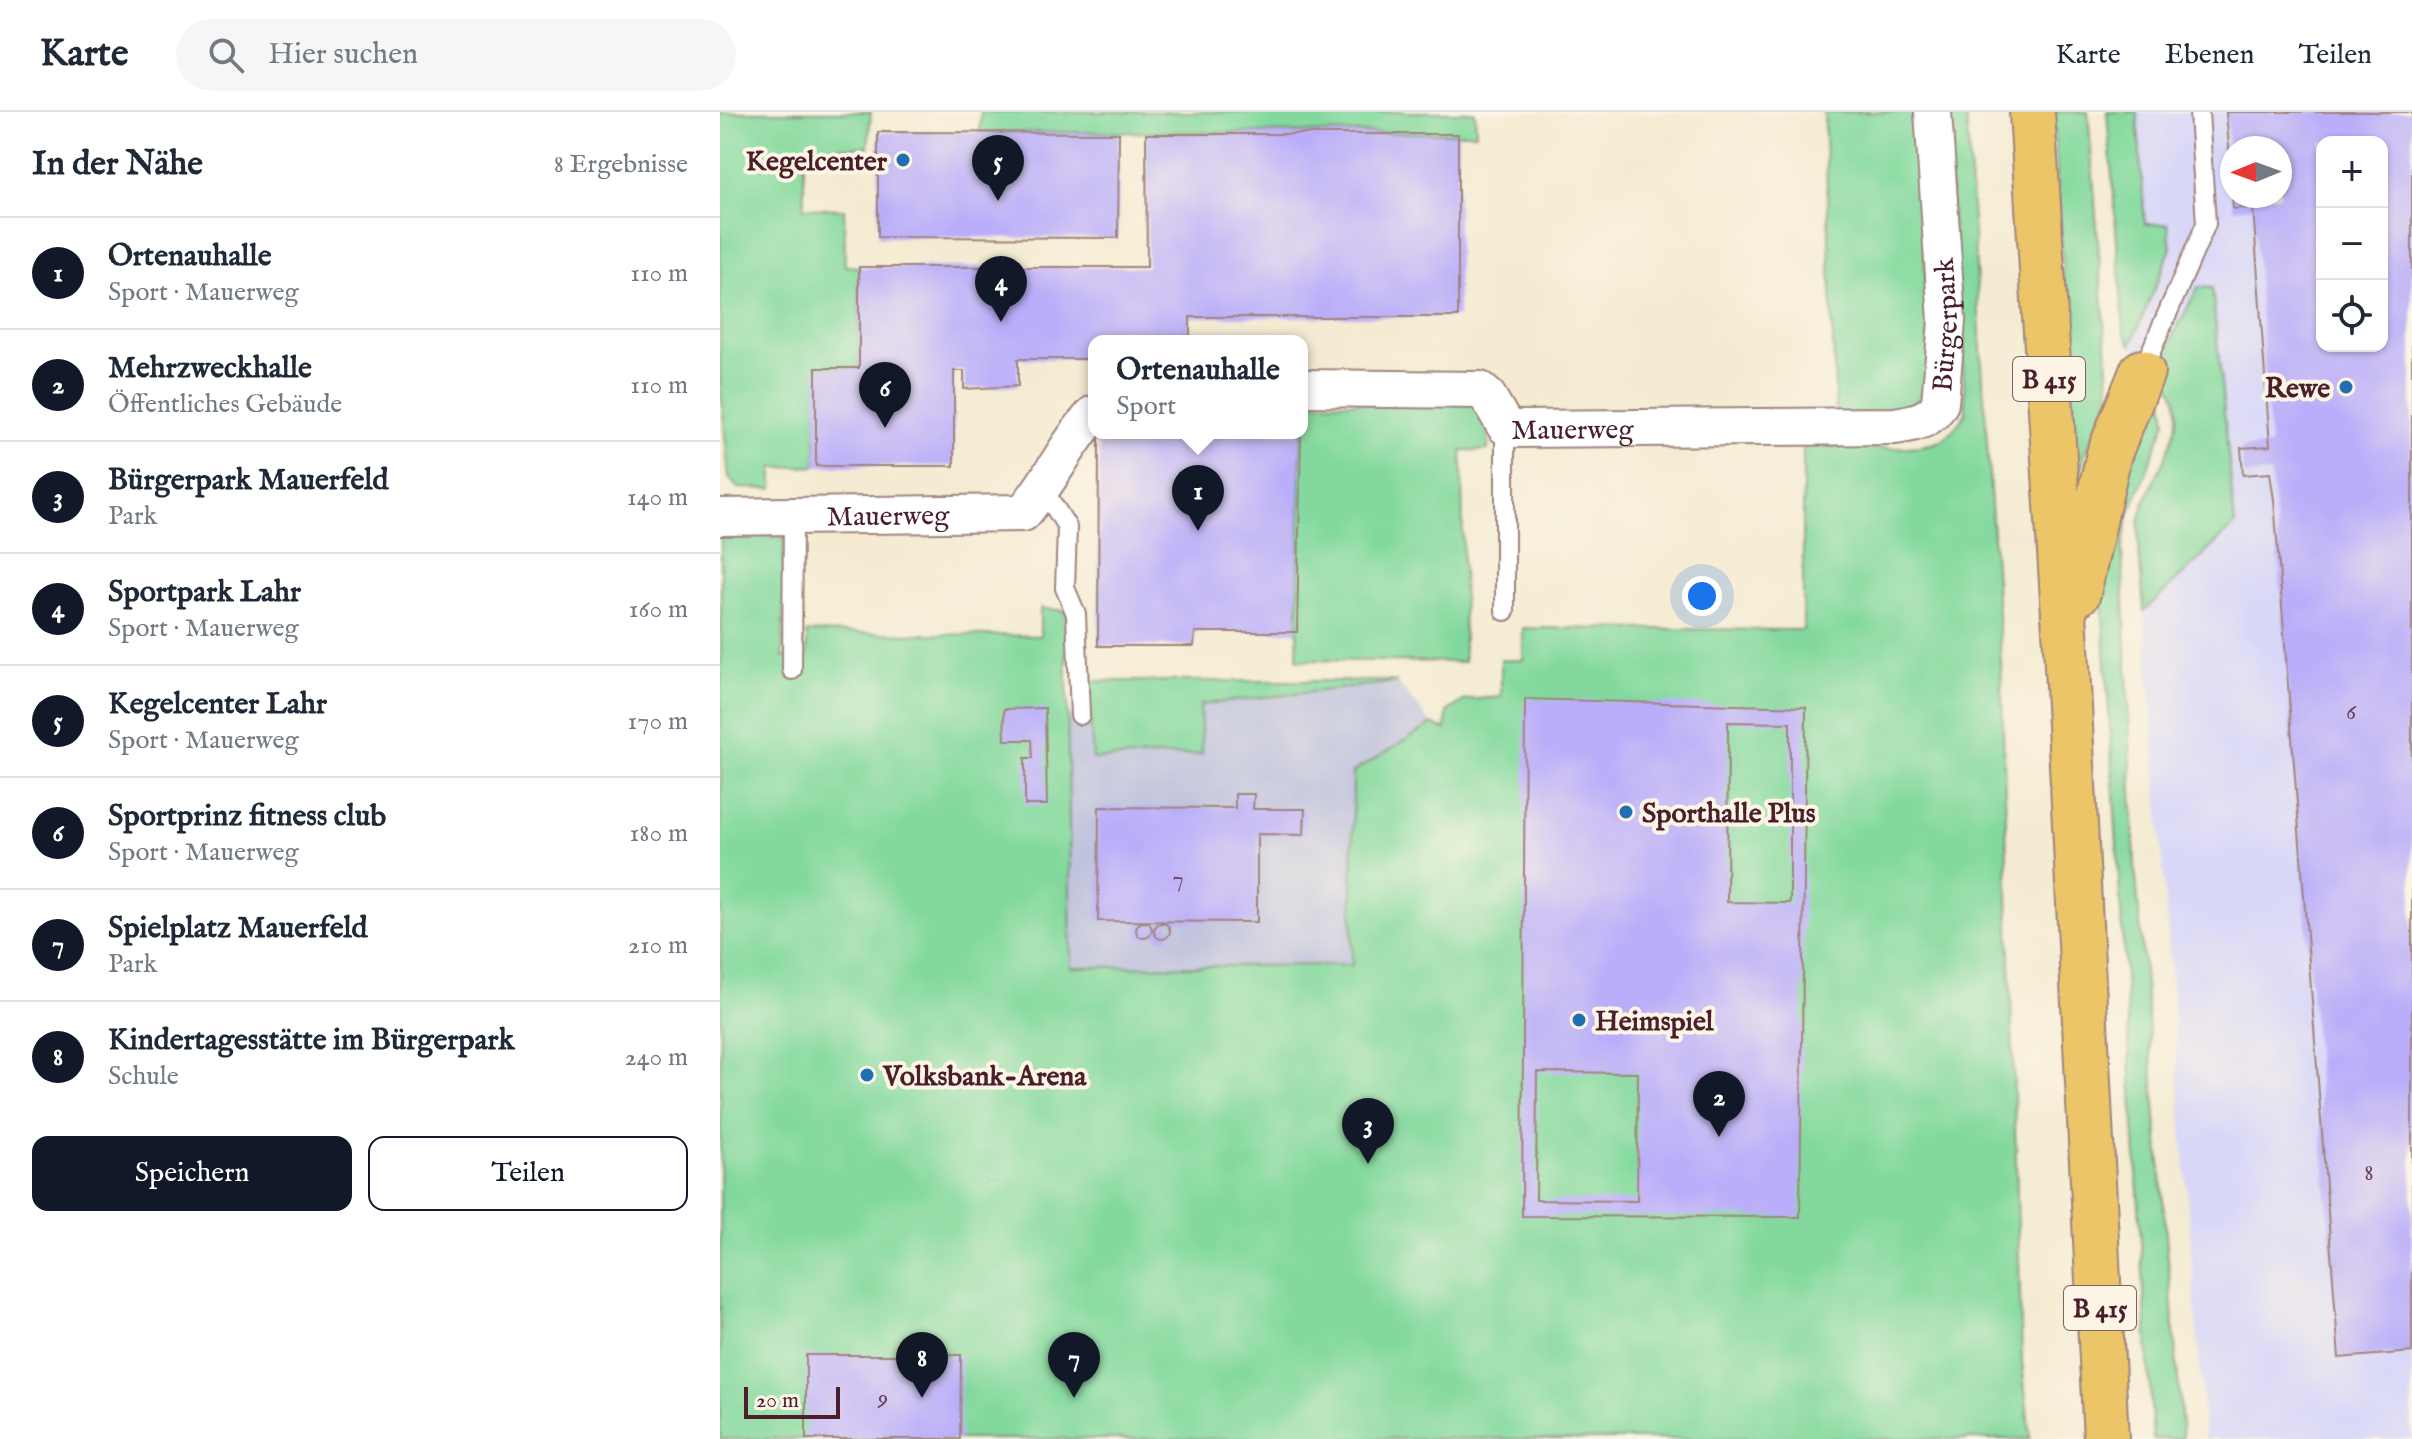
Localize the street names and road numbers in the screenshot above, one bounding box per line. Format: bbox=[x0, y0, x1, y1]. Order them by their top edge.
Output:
street label: Bürgerpark bbox=[1926, 256, 1967, 393]
road number: B 415 bbox=[2013, 357, 2085, 401]
street label: Mauerweg bbox=[1511, 413, 1635, 449]
street label: Mauerweg bbox=[827, 499, 950, 536]
road number: B 415 bbox=[2064, 1286, 2136, 1330]

